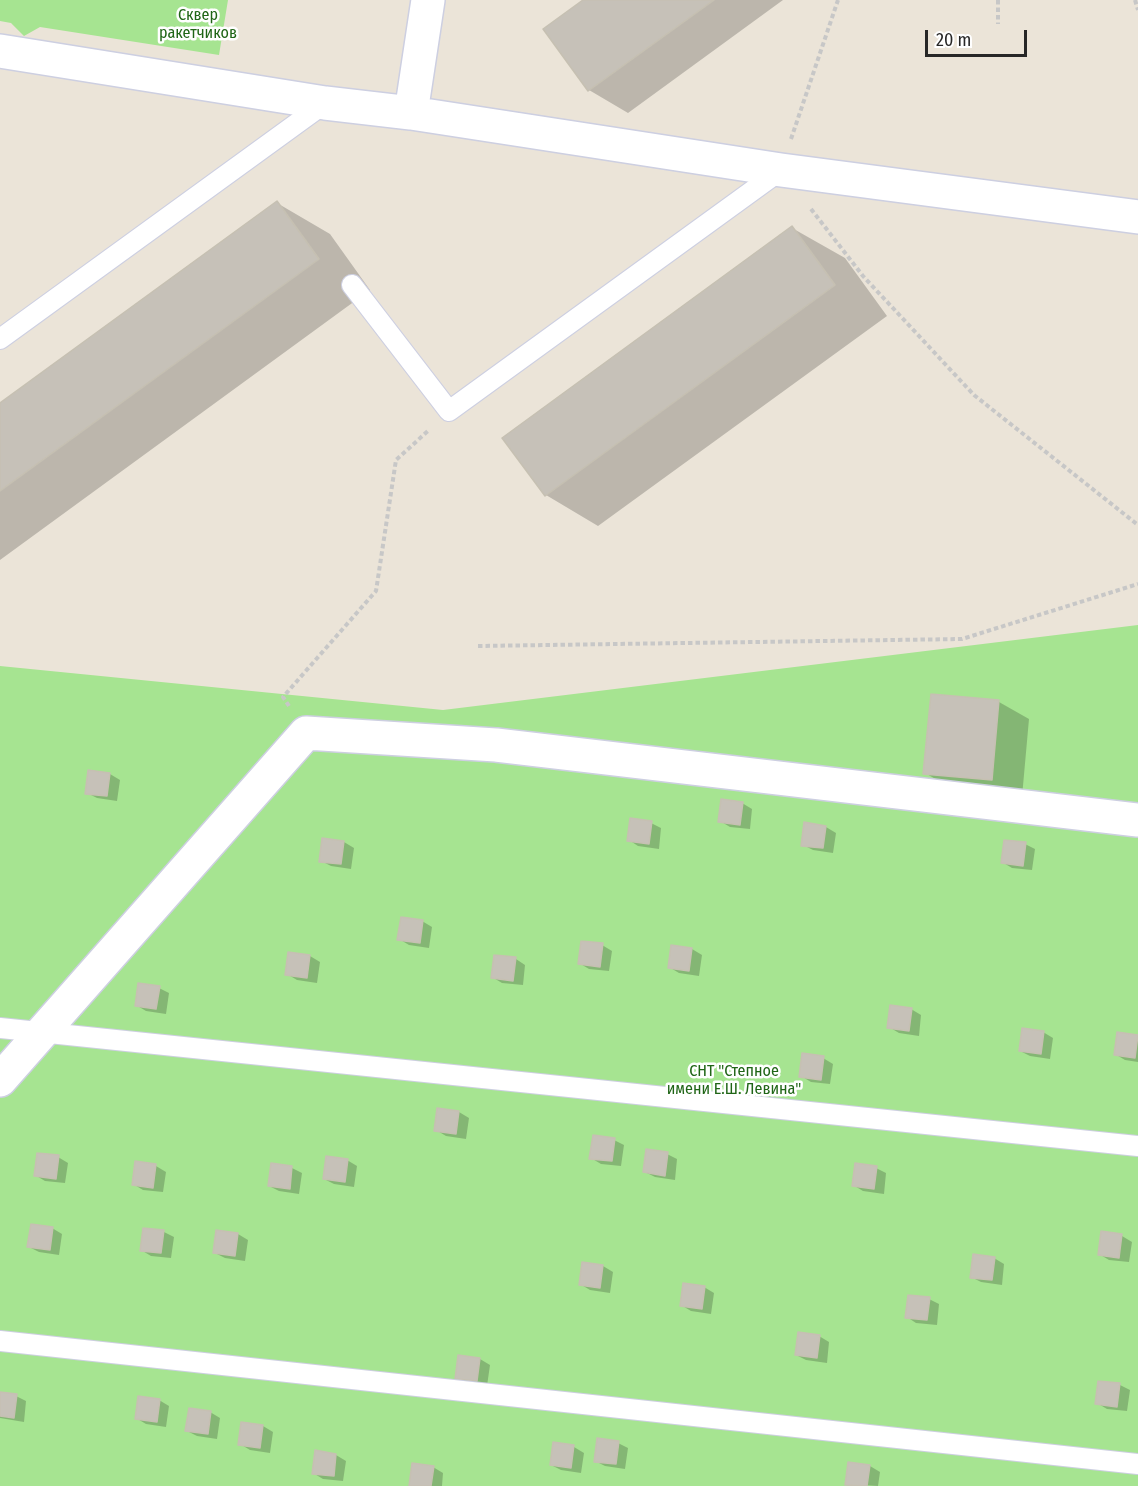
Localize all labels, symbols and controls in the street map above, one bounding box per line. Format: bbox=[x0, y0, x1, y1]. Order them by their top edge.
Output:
park label: Сквер ракетчиков bbox=[159, 6, 237, 44]
scale bar bbox=[928, 18, 1030, 56]
text: 20 m bbox=[936, 29, 971, 51]
park label: СНТ "Степное имени Е.Ш. Левина" bbox=[667, 1062, 801, 1100]

